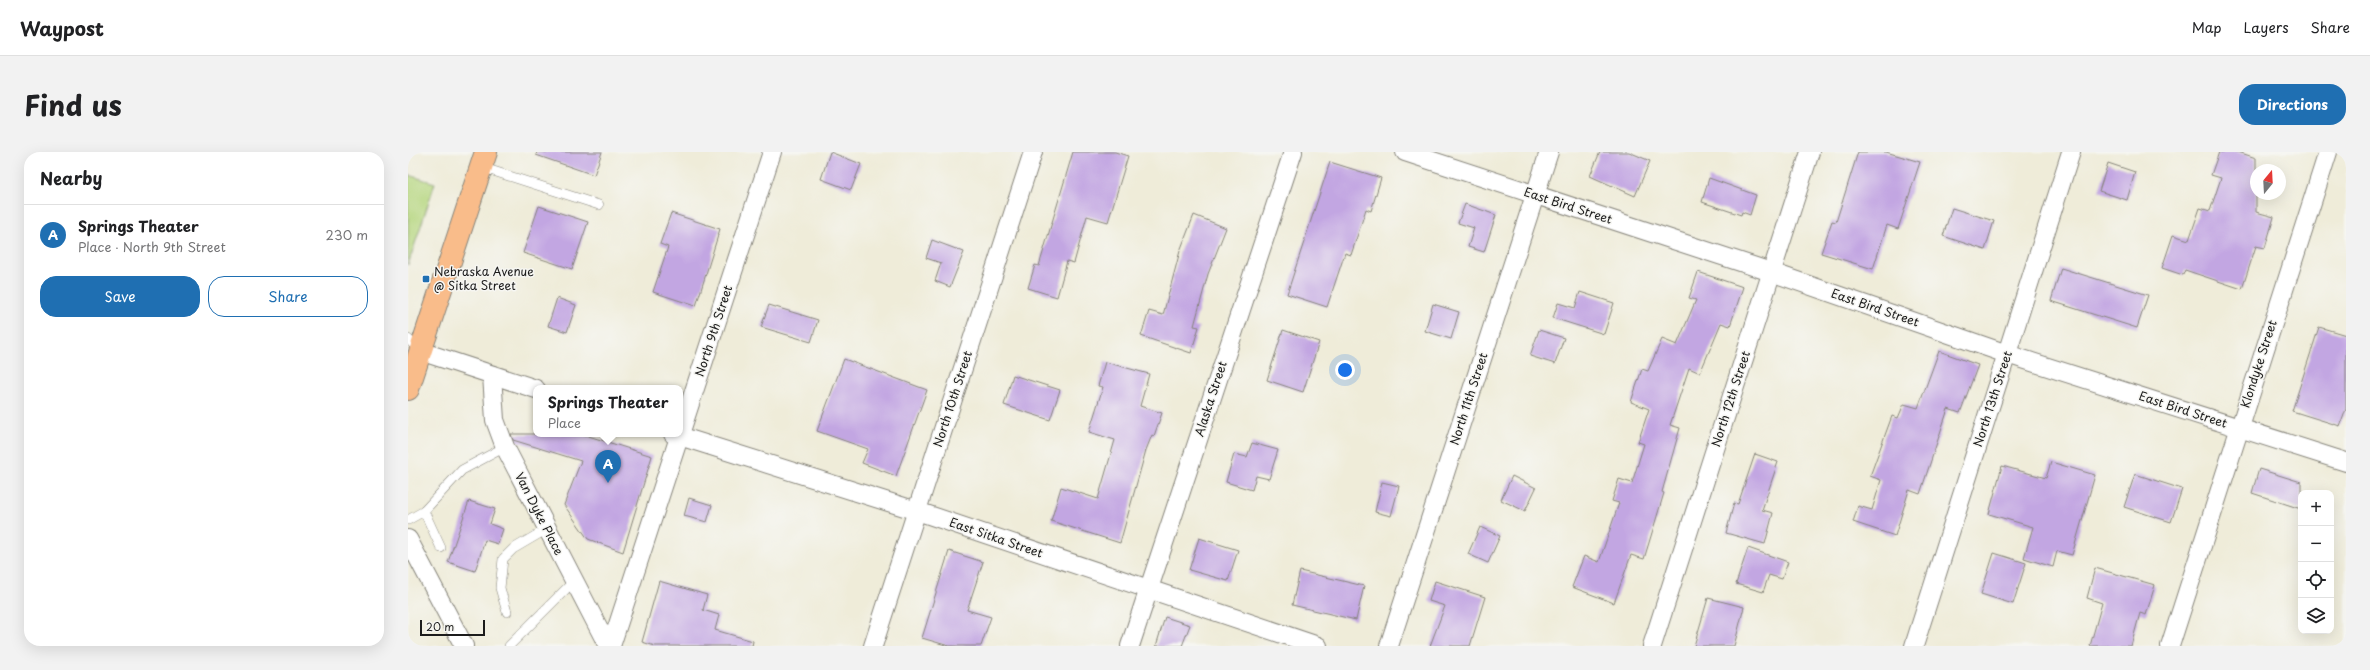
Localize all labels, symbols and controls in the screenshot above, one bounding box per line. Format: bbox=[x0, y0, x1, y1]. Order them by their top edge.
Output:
text: Waypost bbox=[20, 14, 104, 42]
text: Map bbox=[2192, 17, 2222, 38]
text: Layers bbox=[2244, 17, 2289, 38]
text: Share bbox=[2311, 17, 2350, 38]
text: Find us bbox=[24, 83, 122, 126]
button: Directions bbox=[2239, 84, 2346, 125]
north arrow bbox=[2250, 164, 2286, 200]
text: Nearby bbox=[40, 165, 102, 191]
street label: East Bird Street bbox=[1522, 182, 1615, 228]
text: Springs Theater bbox=[78, 214, 199, 237]
text: A bbox=[48, 225, 58, 244]
text: 230 m bbox=[326, 225, 368, 244]
text: Place · North 9th Street bbox=[78, 237, 226, 256]
place label: Nebraska Avenue @ Sitka Street bbox=[434, 262, 534, 294]
marker: Nebraska Avenue @ Sitka Street bbox=[421, 274, 431, 284]
button: Save bbox=[40, 276, 200, 317]
button: Share bbox=[208, 276, 368, 317]
street label: North 9th Street bbox=[690, 283, 736, 379]
street label: East Bird Street bbox=[1829, 284, 1922, 331]
street label: Klondyke Street bbox=[2235, 317, 2281, 410]
street label: North 10th Street bbox=[928, 348, 976, 449]
street label: North 12th Street bbox=[1706, 348, 1754, 449]
street label: North 13th Street bbox=[1968, 348, 2016, 449]
street label: North 11th Street bbox=[1445, 350, 1492, 447]
street label: Alaska Street bbox=[1189, 358, 1231, 439]
your location bbox=[1335, 360, 1355, 380]
popup bbox=[533, 385, 683, 437]
street label: East Bird Street bbox=[2137, 386, 2230, 432]
text: Springs Theater bbox=[548, 390, 668, 413]
text: Place bbox=[548, 413, 581, 432]
pin: A bbox=[595, 450, 621, 483]
street label: Van Dyke Place bbox=[511, 469, 569, 559]
map controls bbox=[2298, 490, 2334, 634]
button: + bbox=[2298, 490, 2334, 526]
street label: East Sitka Street bbox=[947, 513, 1046, 562]
button: − bbox=[2298, 526, 2334, 562]
button: locate bbox=[2298, 562, 2334, 598]
button: layers bbox=[2298, 598, 2334, 634]
scale bar bbox=[420, 618, 485, 637]
text: 20 m bbox=[426, 618, 454, 635]

